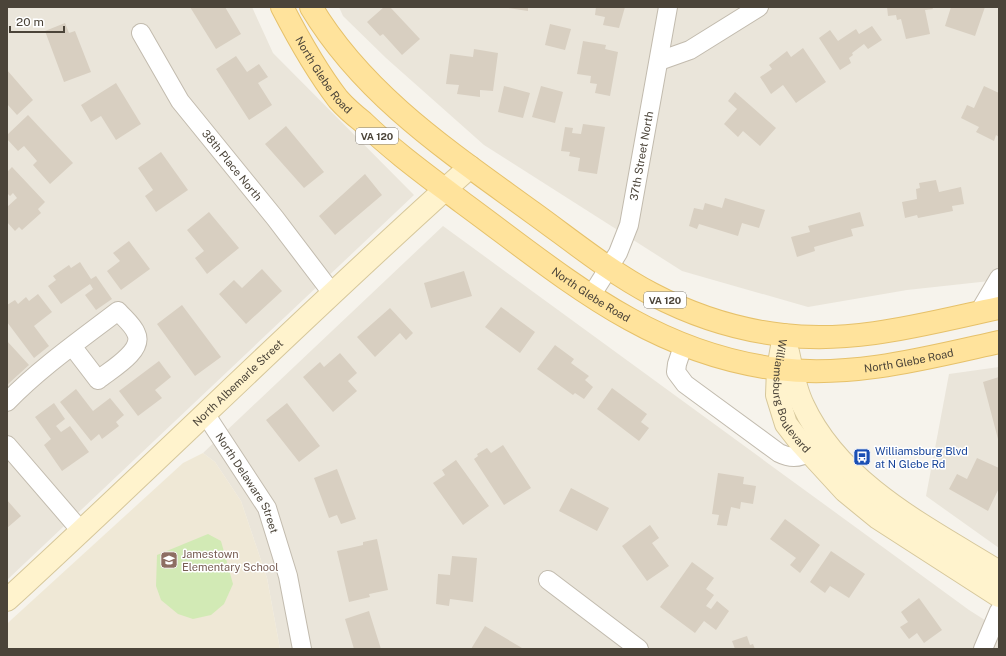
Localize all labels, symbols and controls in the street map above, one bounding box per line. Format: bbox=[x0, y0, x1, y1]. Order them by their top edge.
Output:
scale bar bbox=[10, 8, 64, 34]
text: 20 m bbox=[16, 15, 44, 29]
street label: North Glebe Road bbox=[293, 34, 354, 116]
street label: 37th Street North bbox=[627, 110, 655, 202]
street label: 38th Place North bbox=[200, 127, 264, 203]
road number: VA 120 bbox=[356, 128, 398, 144]
street label: North Glebe Road bbox=[550, 265, 632, 324]
road number: VA 120 bbox=[644, 292, 686, 308]
street label: North Albemarle Street bbox=[190, 337, 285, 428]
street label: Williamsburg Boulevard bbox=[771, 338, 813, 455]
street label: North Glebe Road bbox=[863, 346, 955, 374]
street label: North Delaware Street bbox=[213, 431, 280, 535]
place label: Williamsburg Blvd at N Glebe Rd bbox=[875, 445, 968, 470]
bus stop icon: Williamsburg Blvd at N Glebe Rd bbox=[852, 447, 872, 467]
place label: Jamestown Elementary School bbox=[182, 548, 279, 573]
school or university icon: Jamestown Elementary School bbox=[159, 550, 179, 570]

